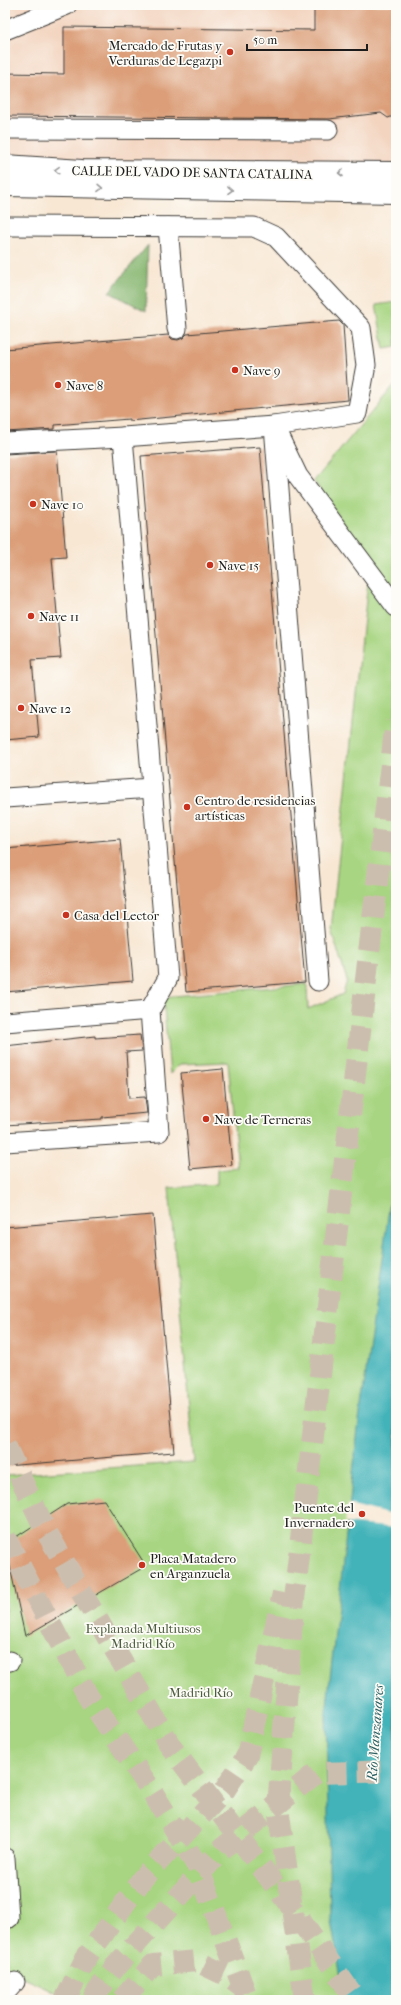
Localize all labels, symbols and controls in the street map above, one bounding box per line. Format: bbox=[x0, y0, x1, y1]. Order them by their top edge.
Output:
scale bar bbox=[247, 26, 367, 52]
text: 50 m bbox=[253, 33, 277, 47]
place label: Mercado de Frutas y Verduras de Legazpi bbox=[108, 38, 223, 68]
marker: Mercado de Frutas y Verduras de Legazpi bbox=[225, 47, 235, 57]
street label: CALLE DEL VADO DE SANTA CATALINA bbox=[71, 163, 313, 182]
one-way arrow bbox=[54, 165, 60, 174]
one-way arrow bbox=[338, 169, 344, 177]
one-way arrow bbox=[97, 183, 103, 192]
one-way arrow bbox=[227, 185, 233, 194]
place label: Nave 9 bbox=[243, 363, 281, 378]
marker: Nave 9 bbox=[230, 365, 240, 375]
place label: Nave 8 bbox=[66, 378, 103, 393]
marker: Nave 8 bbox=[53, 380, 63, 390]
place label: Nave 10 bbox=[41, 497, 84, 512]
marker: Nave 10 bbox=[28, 499, 38, 509]
place label: Nave 15 bbox=[218, 558, 259, 573]
marker: Nave 15 bbox=[205, 560, 215, 570]
place label: Nave 11 bbox=[39, 609, 79, 624]
marker: Nave 11 bbox=[26, 611, 36, 621]
place label: Nave 12 bbox=[29, 701, 71, 716]
marker: Nave 12 bbox=[16, 703, 26, 713]
place label: Centro de residencias artísticas bbox=[195, 793, 315, 823]
marker: Centro de residencias artísticas bbox=[182, 802, 192, 812]
place label: Casa del Lector bbox=[74, 908, 159, 923]
marker: Casa del Lector bbox=[61, 910, 71, 920]
place label: Nave de Terneras bbox=[214, 1112, 311, 1127]
marker: Nave de Terneras bbox=[201, 1114, 211, 1124]
place label: Puente del Invernadero bbox=[284, 1500, 354, 1530]
marker: Puente del Invernadero bbox=[357, 1509, 367, 1519]
place label: Placa Matadero en Arganzuela bbox=[150, 1551, 236, 1581]
marker: Placa Matadero en Arganzuela bbox=[137, 1560, 147, 1570]
park label: Explanada Multiusos Madrid Río bbox=[85, 1621, 201, 1651]
water label: Río Manzanares bbox=[364, 1683, 387, 1783]
park label: Madrid Río bbox=[169, 1685, 233, 1700]

